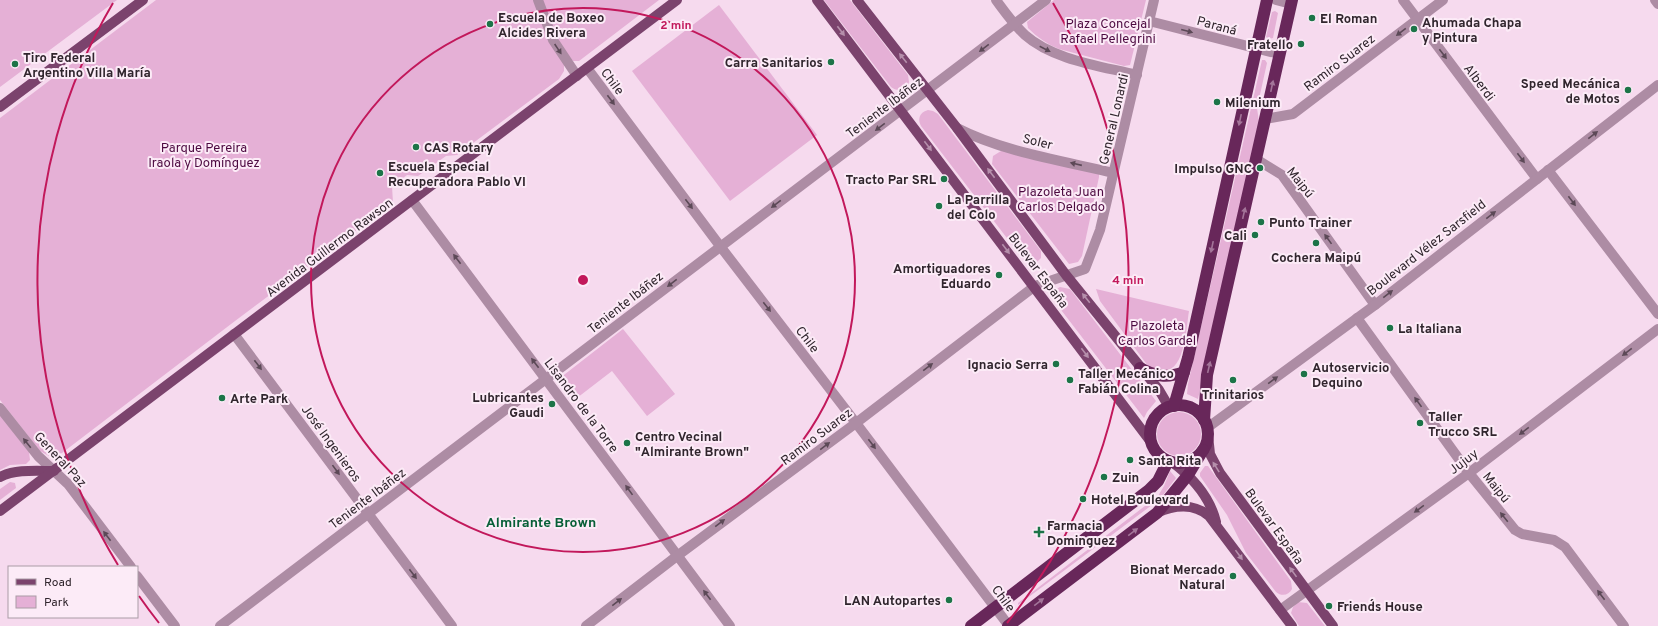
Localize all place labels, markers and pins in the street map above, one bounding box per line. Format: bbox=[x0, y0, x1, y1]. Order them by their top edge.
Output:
place label: Escuela de Boxeo Alcides Rivera bbox=[498, 11, 604, 42]
place label: El Roman bbox=[1320, 12, 1377, 28]
marker: El Roman bbox=[1307, 13, 1317, 23]
place label: Ahumada Chapa y Pintura bbox=[1422, 16, 1522, 47]
marker: Escuela de Boxeo Alcides Rivera bbox=[485, 19, 495, 29]
marker: Ahumada Chapa y Pintura bbox=[1409, 24, 1419, 34]
place label: Fratello bbox=[1247, 38, 1293, 54]
marker: Fratello bbox=[1296, 39, 1306, 49]
place label: Tiro Federal Argentino Villa María bbox=[23, 51, 151, 82]
place label: Carra Sanitarios bbox=[725, 56, 823, 72]
marker: Carra Sanitarios bbox=[826, 57, 836, 67]
marker: Tiro Federal Argentino Villa María bbox=[10, 59, 20, 69]
place label: Speed Mecánica de Motos bbox=[1521, 77, 1620, 108]
marker: Speed Mecánica de Motos bbox=[1623, 85, 1633, 95]
place label: Milenium bbox=[1225, 96, 1281, 112]
marker: Milenium bbox=[1212, 97, 1222, 107]
place label: CAS Rotary bbox=[424, 141, 494, 157]
marker: CAS Rotary bbox=[411, 142, 421, 152]
place label: Escuela Especial Recuperadora Pablo VI bbox=[388, 160, 526, 191]
place label: Impulso GNC bbox=[1174, 162, 1252, 178]
marker: Impulso GNC bbox=[1255, 163, 1265, 173]
marker: Escuela Especial Recuperadora Pablo VI bbox=[375, 168, 385, 178]
place label: Tracto Par SRL bbox=[846, 173, 937, 189]
marker: Tracto Par SRL bbox=[939, 174, 949, 184]
place label: La Parrilla del Colo bbox=[947, 193, 1009, 224]
marker: La Parrilla del Colo bbox=[934, 201, 944, 211]
place label: Punto Trainer bbox=[1269, 216, 1352, 232]
marker: Punto Trainer bbox=[1256, 217, 1266, 227]
place label: Cali bbox=[1224, 229, 1247, 245]
marker: Cali bbox=[1250, 230, 1260, 240]
marker: Cochera Maipú bbox=[1311, 238, 1321, 248]
place label: Cochera Maipú bbox=[1271, 251, 1361, 267]
place label: Amortiguadores Eduardo bbox=[893, 262, 991, 293]
marker: Amortiguadores Eduardo bbox=[994, 270, 1004, 280]
centre of rings bbox=[576, 273, 590, 287]
place label: La Italiana bbox=[1398, 322, 1462, 338]
marker: La Italiana bbox=[1385, 323, 1395, 333]
place label: Ignacio Serra bbox=[968, 358, 1048, 374]
marker: Ignacio Serra bbox=[1051, 359, 1061, 369]
place label: Autoservicio Dequino bbox=[1312, 361, 1389, 392]
place label: Taller Mecánico Fabián Colina bbox=[1078, 367, 1174, 398]
marker: Autoservicio Dequino bbox=[1299, 369, 1309, 379]
marker: Taller Mecánico Fabián Colina bbox=[1065, 375, 1075, 385]
marker: Trinitarios bbox=[1228, 375, 1238, 385]
place label: Trinitarios bbox=[1202, 388, 1264, 404]
place label: Lubricantes Gaudi bbox=[472, 391, 544, 422]
place label: Arte Park bbox=[230, 392, 288, 408]
marker: Arte Park bbox=[217, 393, 227, 403]
marker: Lubricantes Gaudi bbox=[547, 399, 557, 409]
place label: Taller Trucco SRL bbox=[1428, 410, 1498, 441]
marker: Taller Trucco SRL bbox=[1415, 418, 1425, 428]
place label: Centro Vecinal "Almirante Brown" bbox=[635, 430, 749, 461]
marker: Centro Vecinal "Almirante Brown" bbox=[622, 438, 632, 448]
place label: Santa Rita bbox=[1138, 454, 1201, 470]
marker: Santa Rita bbox=[1125, 455, 1135, 465]
place label: Zuin bbox=[1112, 471, 1139, 487]
marker: Zuin bbox=[1099, 472, 1109, 482]
place label: Hotel Boulevard bbox=[1091, 493, 1189, 509]
marker: Hotel Boulevard bbox=[1078, 494, 1088, 504]
place label: Farmacia Dominguez bbox=[1047, 519, 1115, 550]
marker: Farmacia Dominguez bbox=[1034, 527, 1044, 537]
place label: Bionat Mercado Natural bbox=[1130, 563, 1225, 594]
marker: Bionat Mercado Natural bbox=[1228, 571, 1238, 581]
place label: LAN Autopartes bbox=[844, 594, 941, 610]
marker: LAN Autopartes bbox=[944, 595, 954, 605]
place label: Friend´s House bbox=[1337, 598, 1423, 616]
marker: Friend´s House bbox=[1324, 601, 1334, 611]

